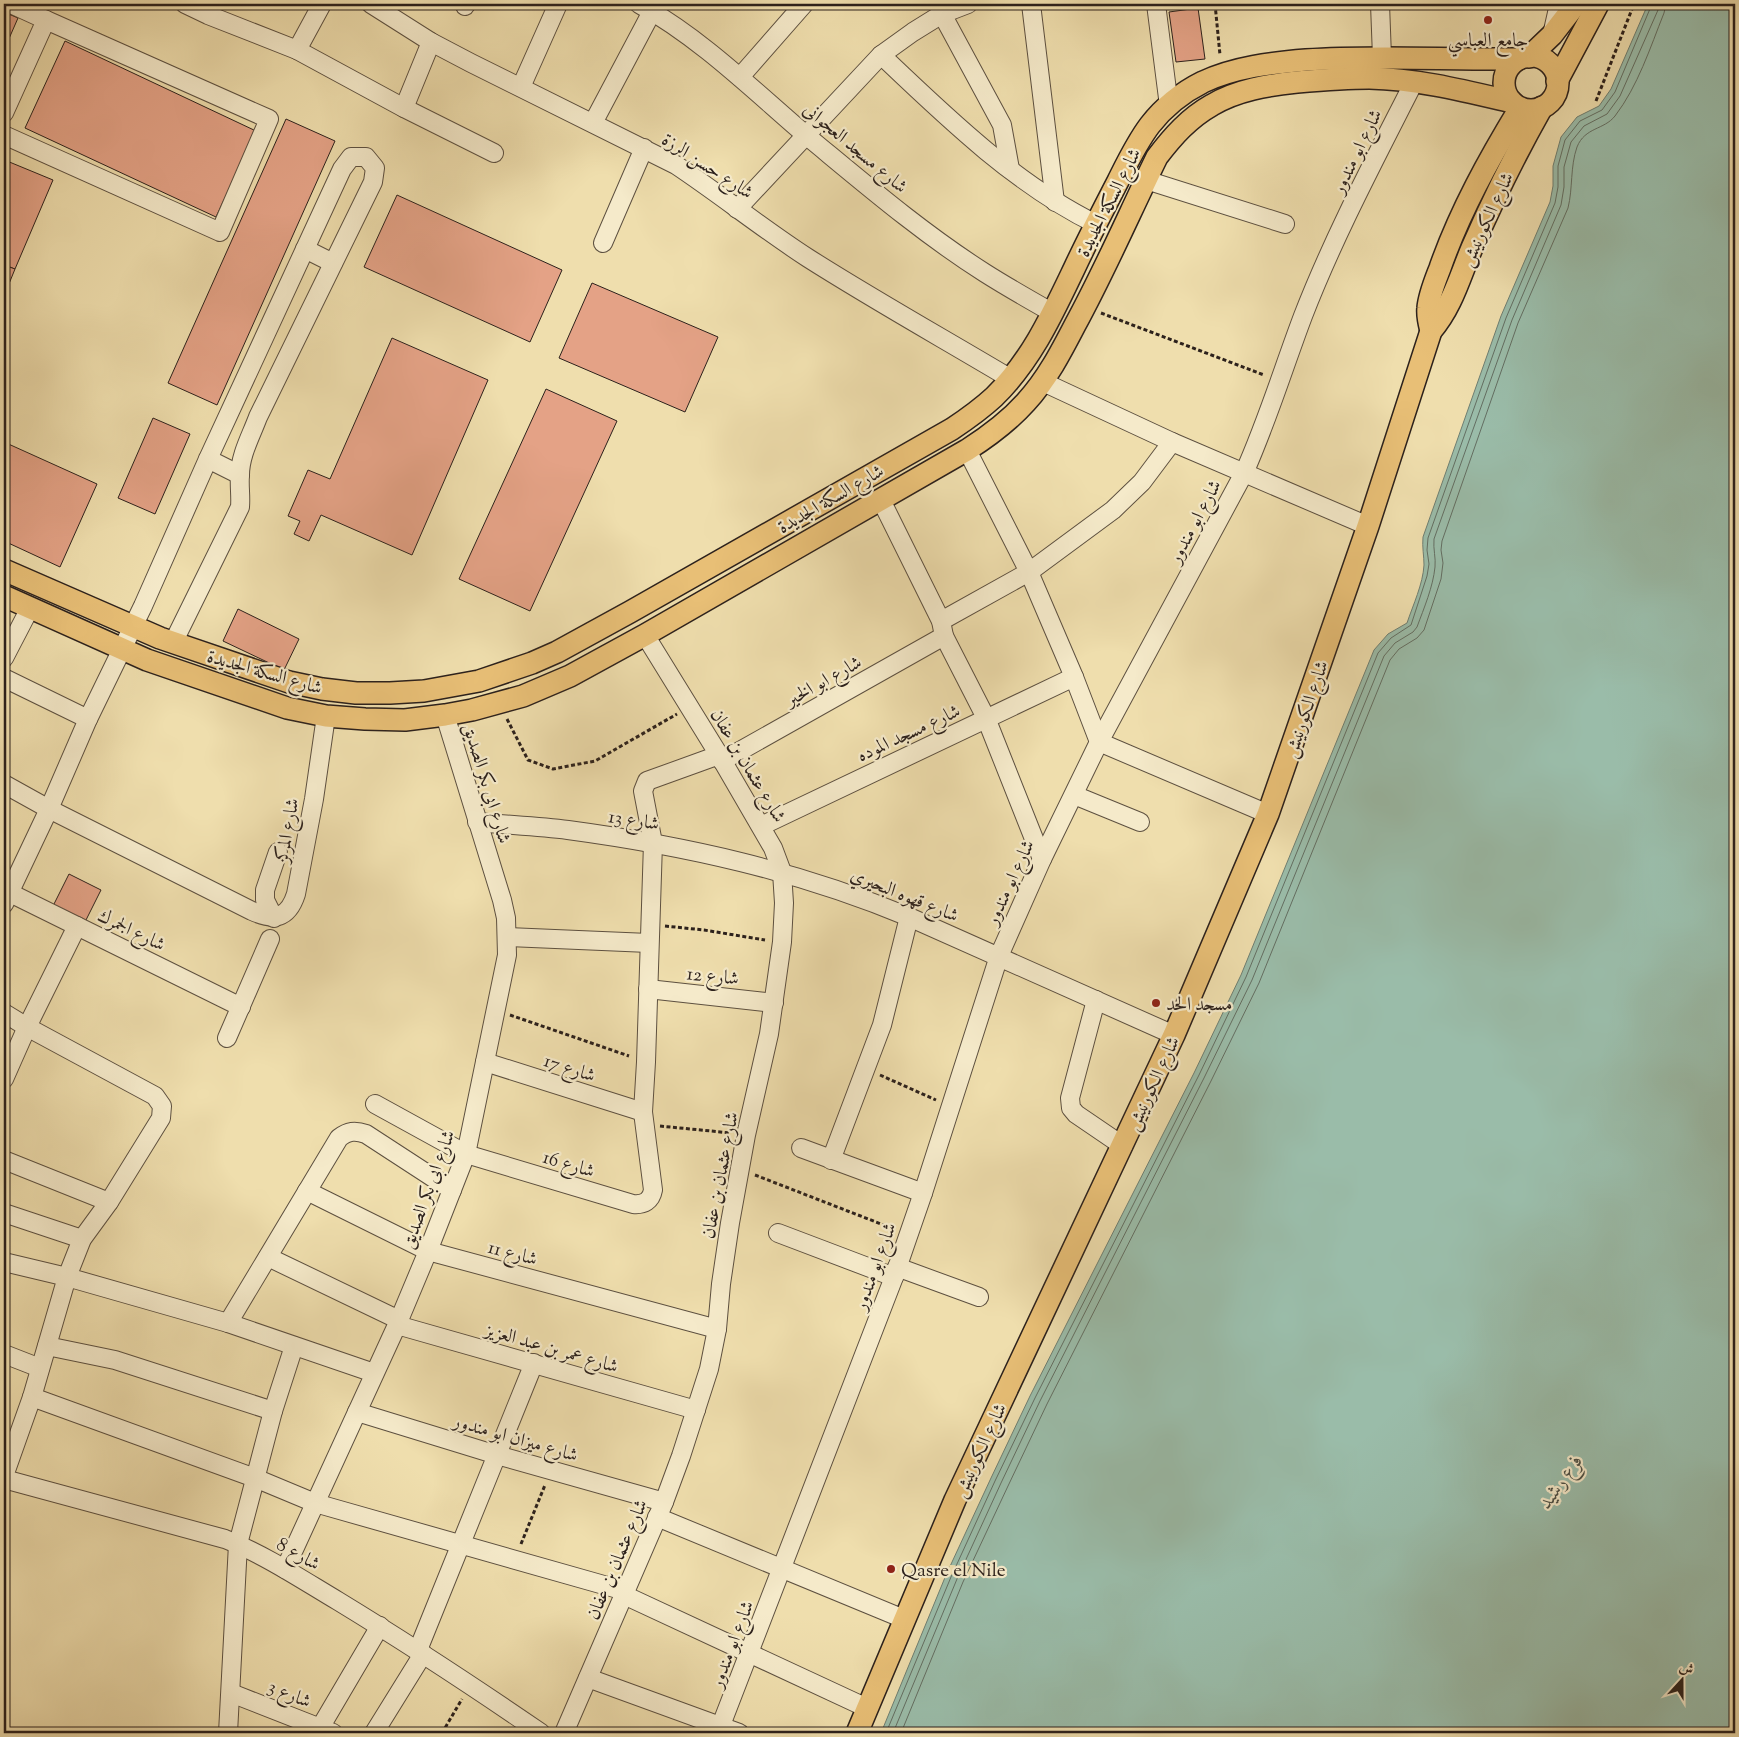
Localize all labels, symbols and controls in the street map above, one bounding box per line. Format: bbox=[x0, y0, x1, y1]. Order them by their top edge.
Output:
marker: جامع العباسي bbox=[1482, 14, 1494, 26]
place label: جامع العباسي bbox=[1448, 28, 1528, 57]
street label: شارع مسجد العجوانى bbox=[796, 97, 912, 201]
street label: شارع ابو مندور bbox=[1325, 105, 1390, 201]
street label: شارع حسن الرزة bbox=[656, 127, 758, 207]
street label: شارع السكة الجديدة bbox=[1071, 144, 1149, 262]
street label: شارع الكورنيش bbox=[1455, 168, 1522, 272]
street label: شارع السكة الجديدة bbox=[773, 459, 890, 542]
street label: شارع ابو مندور bbox=[1162, 475, 1230, 571]
street label: شارع السكة الجديدة bbox=[203, 644, 325, 703]
street label: شارع ابو الخير bbox=[779, 650, 867, 715]
street label: شارع الكورنيش bbox=[1278, 657, 1337, 762]
street label: شارع مسجد الموده bbox=[853, 699, 965, 770]
street label: شارع عثمان بن عفان bbox=[702, 704, 792, 828]
street label: شارع ابى بكر الصديق bbox=[454, 720, 517, 847]
street label: شارع المركز bbox=[269, 796, 307, 867]
street label: شارع 13 bbox=[606, 804, 661, 839]
street label: شارع ابو مندور bbox=[979, 836, 1043, 932]
street label: شارع قهوه البحيري bbox=[846, 862, 962, 930]
street label: شارع الجمرك bbox=[92, 903, 169, 959]
street label: شارع 12 bbox=[685, 961, 740, 994]
place label: مسجد الحد bbox=[1166, 992, 1232, 1019]
marker: مسجد الحد bbox=[1150, 997, 1162, 1009]
street label: شارع الكورنيش bbox=[1121, 1032, 1188, 1136]
street label: شارع 17 bbox=[540, 1048, 599, 1090]
street label: شارع عثمان بن عفان bbox=[696, 1110, 747, 1241]
street label: شارع ابى بكر الصديق bbox=[395, 1127, 463, 1253]
street label: شارع 16 bbox=[539, 1145, 598, 1186]
street label: شارع ابو مندور bbox=[847, 1219, 905, 1316]
street label: شارع 11 bbox=[485, 1235, 540, 1274]
street label: شارع عمر بن عبد العزيز bbox=[480, 1317, 621, 1381]
street label: شارع الكورنيش bbox=[948, 1399, 1015, 1503]
street label: شارع ميزان ابو مندور bbox=[448, 1408, 581, 1470]
water label: فرع رشيد bbox=[1533, 1449, 1592, 1517]
street label: شارع عثمان بن عفان bbox=[581, 1496, 656, 1624]
street label: شارع 8 bbox=[271, 1532, 325, 1578]
place label: Qasre el Nile bbox=[901, 1558, 1006, 1585]
marker: Qasre el Nile bbox=[885, 1563, 897, 1575]
street label: شارع ابو مندور bbox=[704, 1597, 762, 1694]
north arrow bbox=[1656, 1654, 1706, 1704]
text: ش bbox=[1676, 1658, 1696, 1682]
street label: شارع 3 bbox=[263, 1674, 315, 1716]

